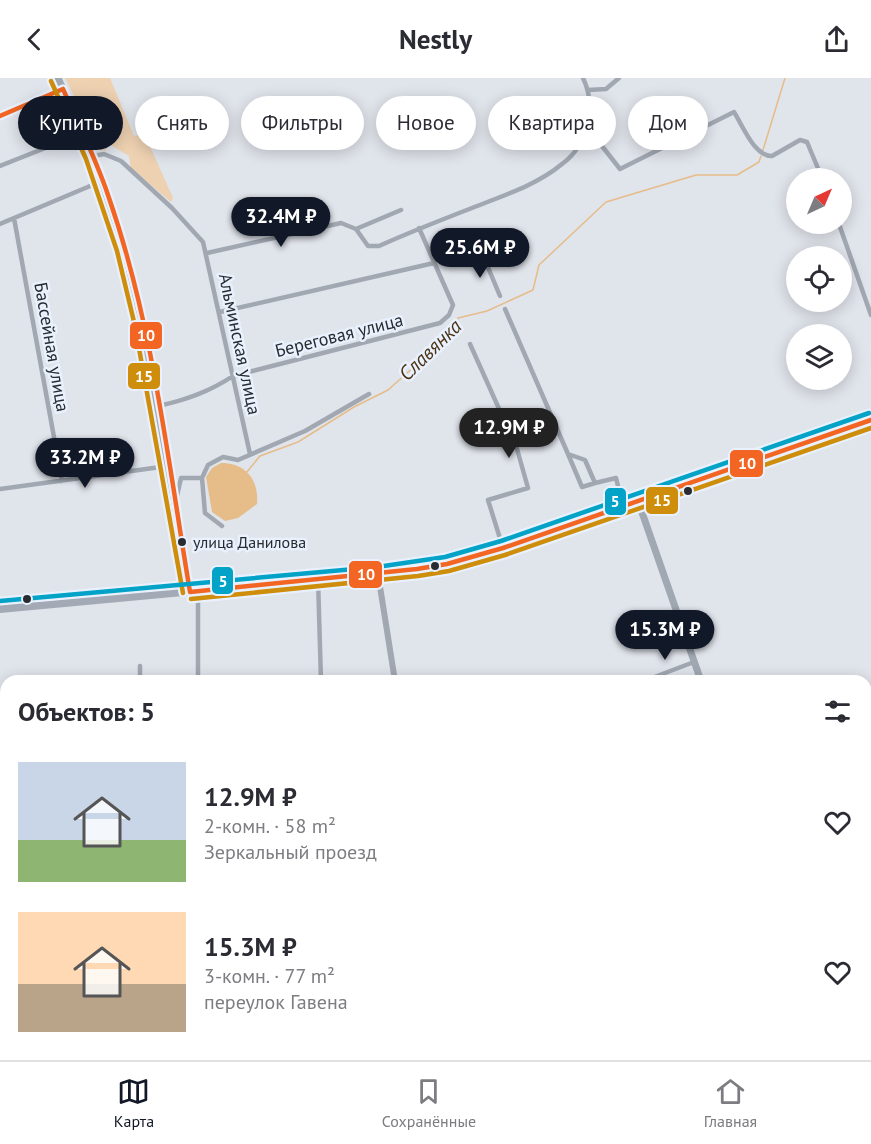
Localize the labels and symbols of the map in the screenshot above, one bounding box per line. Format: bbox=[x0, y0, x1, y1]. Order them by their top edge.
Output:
north arrow bbox=[786, 168, 852, 234]
pin: 32.4M ₽ bbox=[226, 197, 336, 248]
pin: 25.6M ₽ bbox=[425, 228, 535, 279]
street label: Альминская улица bbox=[214, 271, 266, 417]
street label: Бассейная улица bbox=[29, 280, 75, 414]
street label: Береговая улица bbox=[273, 308, 405, 362]
water label: Славянка bbox=[393, 313, 467, 386]
line badge: 10 bbox=[129, 321, 163, 350]
text: 10 bbox=[137, 325, 155, 345]
line badge: 15 bbox=[127, 362, 161, 390]
text: 15 bbox=[135, 366, 153, 386]
pin: 12.9M ₽ bbox=[454, 408, 564, 459]
pin: 33.2M ₽ bbox=[30, 438, 140, 489]
line badge: 10 bbox=[729, 449, 764, 478]
text: 10 bbox=[738, 453, 756, 473]
unlabelled marker bbox=[682, 485, 694, 497]
line badge: 15 bbox=[645, 486, 679, 515]
line badge: 5 bbox=[604, 487, 627, 516]
text: 15 bbox=[653, 490, 671, 510]
text: 5 bbox=[610, 491, 620, 511]
place label: улица Данилова bbox=[193, 532, 306, 552]
marker: улица Данилова bbox=[176, 536, 188, 548]
line badge: 10 bbox=[348, 560, 383, 589]
unlabelled marker bbox=[429, 560, 441, 572]
text: 10 bbox=[357, 564, 375, 584]
line badge: 5 bbox=[211, 566, 234, 595]
text: 5 bbox=[218, 571, 228, 591]
unlabelled marker bbox=[21, 593, 33, 605]
pin: 15.3M ₽ bbox=[610, 610, 720, 661]

